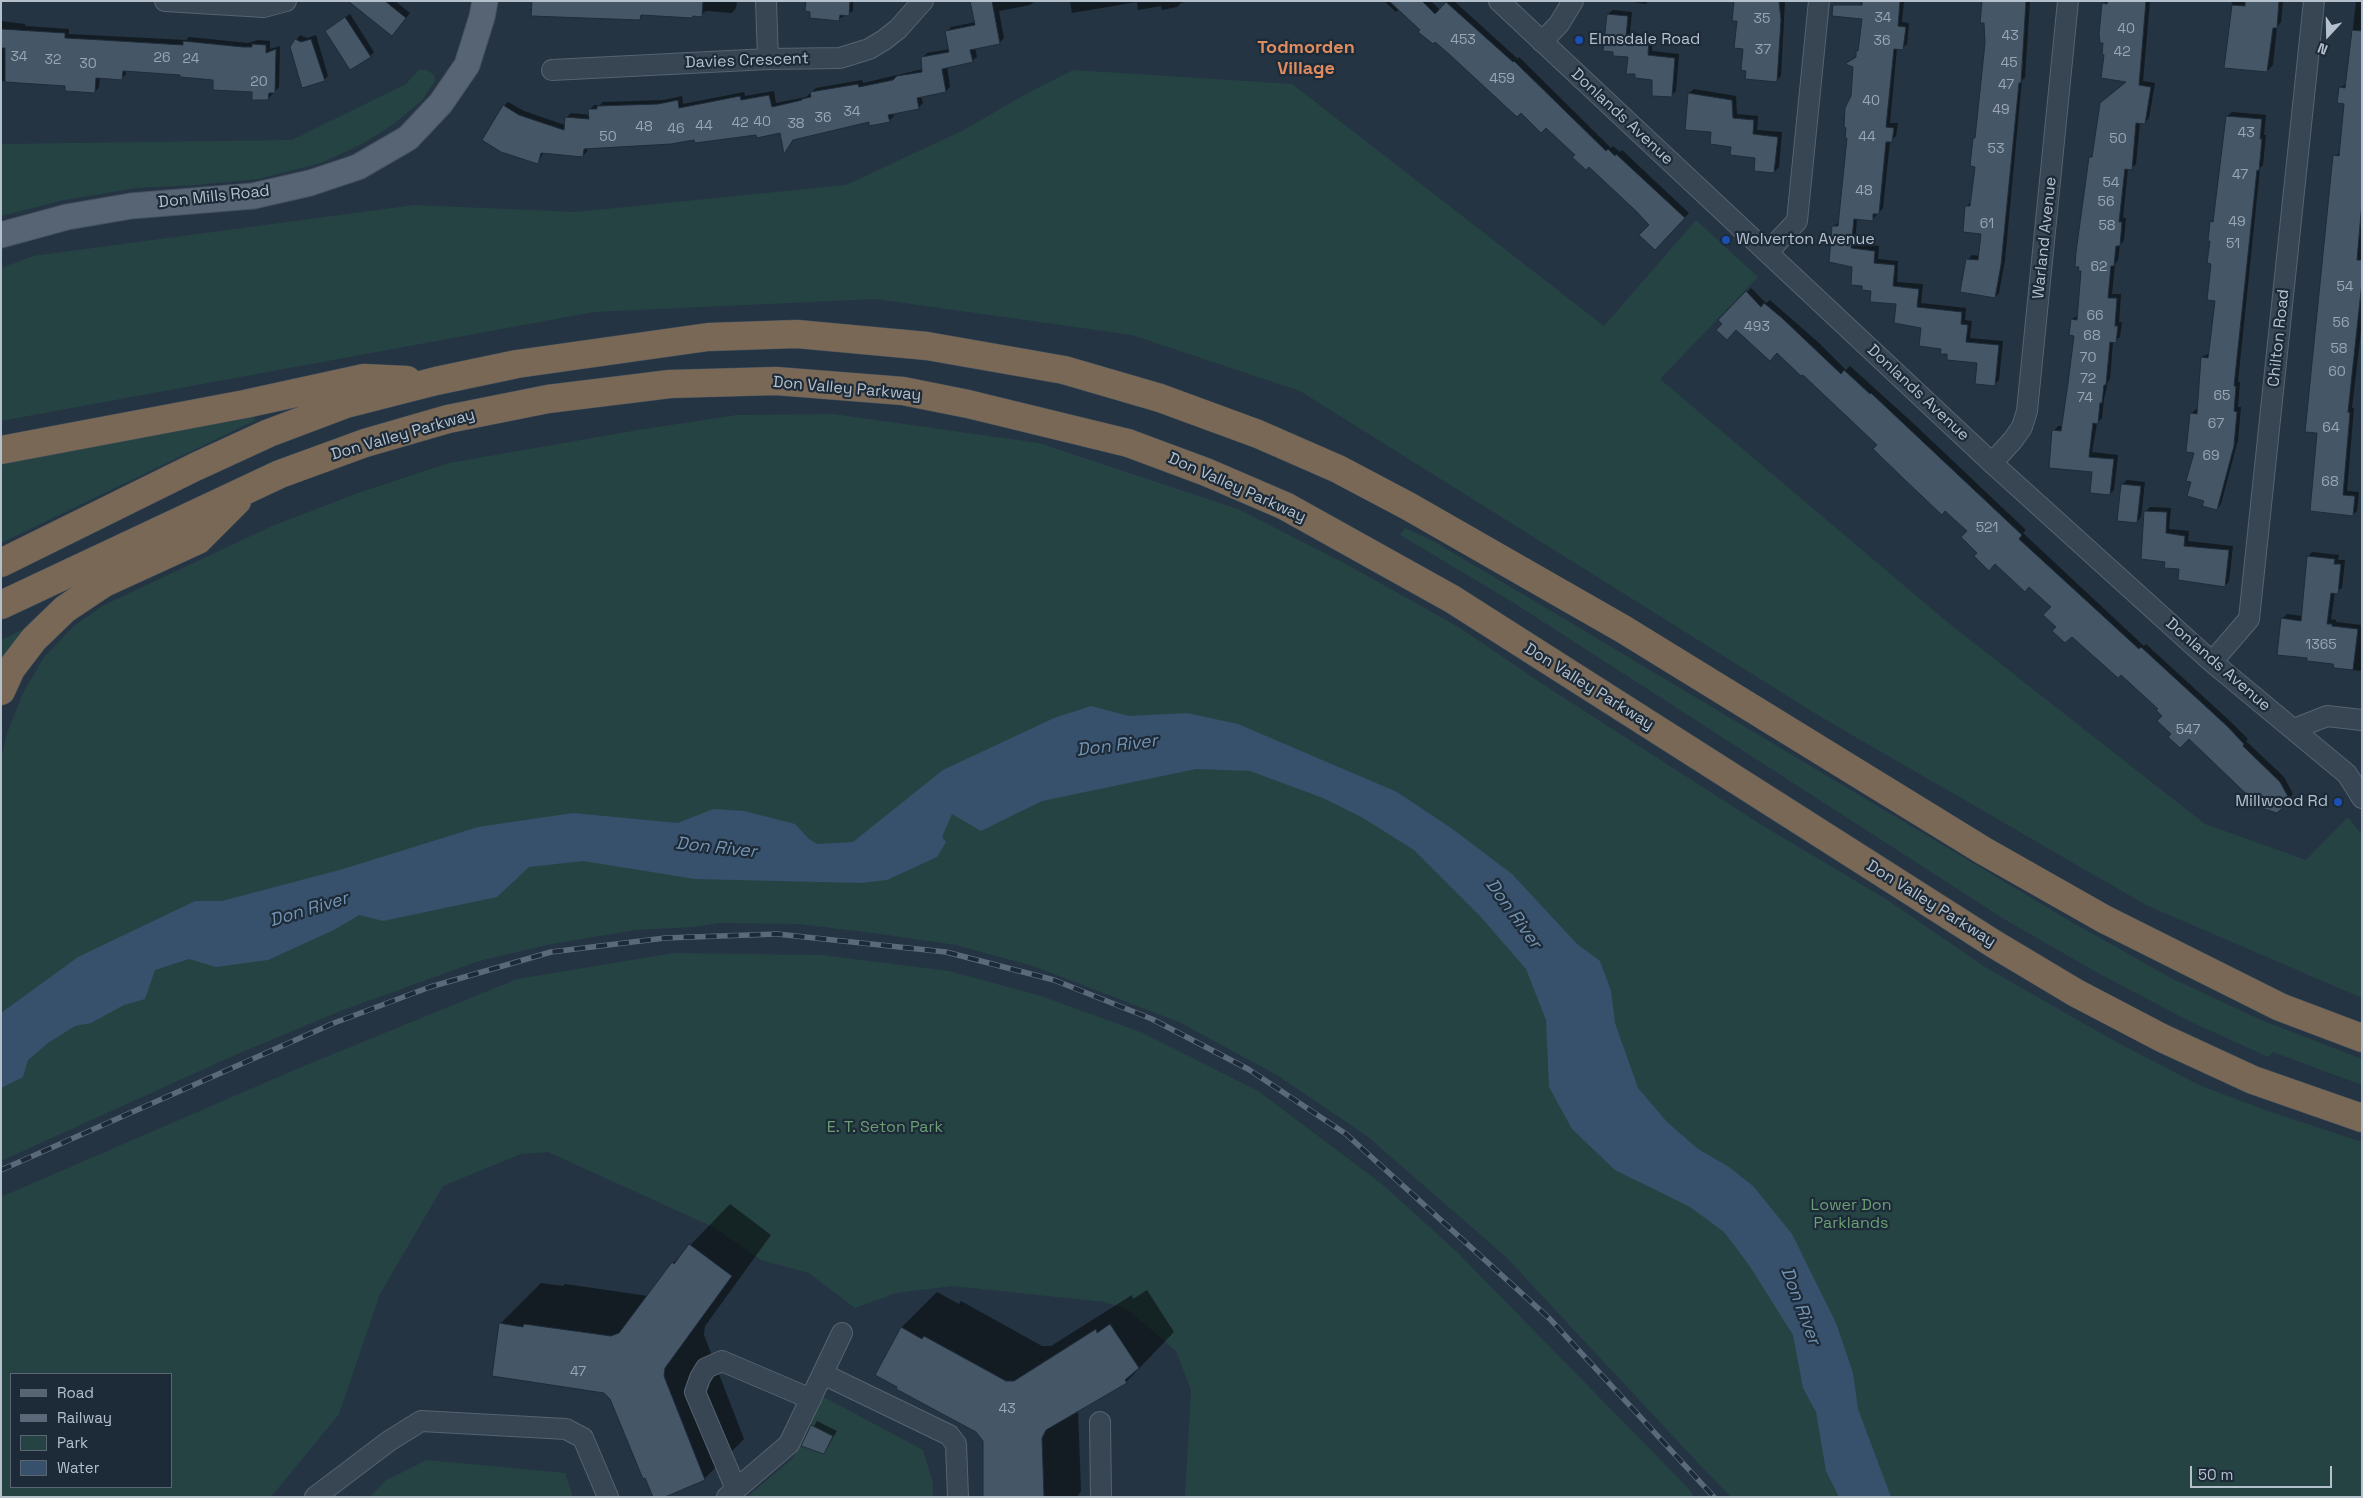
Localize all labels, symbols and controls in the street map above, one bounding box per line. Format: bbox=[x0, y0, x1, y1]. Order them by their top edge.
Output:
house number: 34 bbox=[1874, 10, 1892, 26]
north arrow bbox=[2303, 10, 2353, 60]
house number: 35 bbox=[1754, 11, 1770, 27]
house number: 40 bbox=[2117, 21, 2135, 37]
house number: 43 bbox=[2001, 28, 2019, 44]
place label: Elmsdale Road bbox=[1589, 30, 1700, 50]
house number: 453 bbox=[1450, 32, 1476, 48]
house number: 36 bbox=[1873, 33, 1891, 49]
marker: Elmsdale Road bbox=[1573, 34, 1585, 46]
district label: Todmorden Village bbox=[1257, 37, 1355, 80]
text: N bbox=[2315, 39, 2330, 59]
house number: 37 bbox=[1755, 42, 1771, 58]
house number: 42 bbox=[2113, 44, 2131, 60]
house number: 34 bbox=[10, 49, 28, 65]
street label: Davies Crescent bbox=[685, 49, 809, 73]
house number: 26 bbox=[153, 50, 171, 66]
house number: 24 bbox=[183, 51, 199, 67]
house number: 32 bbox=[45, 52, 61, 68]
house number: 45 bbox=[2000, 55, 2018, 71]
house number: 30 bbox=[79, 56, 97, 72]
street label: Donlands Avenue bbox=[1567, 65, 1677, 169]
house number: 459 bbox=[1489, 71, 1515, 87]
house number: 20 bbox=[250, 74, 268, 90]
house number: 47 bbox=[1998, 77, 2014, 93]
house number: 40 bbox=[1862, 93, 1880, 109]
house number: 49 bbox=[1992, 102, 2010, 118]
house number: 34 bbox=[843, 104, 861, 120]
house number: 36 bbox=[814, 110, 832, 126]
house number: 40 bbox=[753, 114, 771, 130]
house number: 42 bbox=[731, 115, 749, 131]
house number: 38 bbox=[787, 116, 805, 132]
house number: 44 bbox=[695, 118, 713, 134]
house number: 48 bbox=[635, 119, 653, 135]
house number: 46 bbox=[667, 121, 685, 137]
house number: 43 bbox=[2237, 125, 2255, 141]
house number: 50 bbox=[599, 129, 617, 145]
house number: 44 bbox=[1858, 129, 1876, 145]
house number: 50 bbox=[2109, 131, 2127, 147]
house number: 53 bbox=[1988, 141, 2004, 157]
house number: 47 bbox=[2232, 167, 2248, 183]
house number: 54 bbox=[2102, 175, 2120, 191]
street label: Warland Avenue bbox=[2029, 176, 2061, 300]
street label: Don Mills Road bbox=[157, 182, 271, 212]
house number: 48 bbox=[1855, 183, 1873, 199]
house number: 56 bbox=[2098, 194, 2114, 210]
house number: 49 bbox=[2228, 214, 2246, 230]
house number: 61 bbox=[1980, 216, 1994, 232]
house number: 58 bbox=[2098, 218, 2116, 234]
place label: Wolverton Avenue bbox=[1736, 230, 1875, 250]
marker: Wolverton Avenue bbox=[1720, 234, 1732, 246]
house number: 51 bbox=[2226, 236, 2240, 252]
house number: 62 bbox=[2091, 259, 2107, 275]
house number: 54 bbox=[2336, 279, 2354, 295]
street label: Chilton Road bbox=[2264, 288, 2294, 388]
house number: 66 bbox=[2086, 308, 2104, 324]
house number: 56 bbox=[2333, 315, 2349, 331]
house number: 493 bbox=[1744, 319, 1770, 335]
house number: 68 bbox=[2083, 328, 2101, 344]
street label: Donlands Avenue bbox=[1863, 341, 1973, 445]
house number: 58 bbox=[2330, 341, 2348, 357]
house number: 70 bbox=[2080, 350, 2096, 366]
house number: 60 bbox=[2328, 364, 2346, 380]
house number: 72 bbox=[2080, 371, 2096, 387]
street label: Don Valley Parkway bbox=[772, 373, 922, 405]
house number: 65 bbox=[2214, 388, 2230, 404]
house number: 74 bbox=[2077, 390, 2093, 406]
street label: Don Valley Parkway bbox=[329, 405, 477, 465]
house number: 67 bbox=[2208, 416, 2224, 432]
house number: 64 bbox=[2322, 420, 2340, 436]
house number: 69 bbox=[2202, 448, 2220, 464]
street label: Don Valley Parkway bbox=[1165, 449, 1309, 527]
house number: 68 bbox=[2321, 474, 2339, 490]
house number: 521 bbox=[1976, 520, 1998, 536]
street label: Donlands Avenue bbox=[2162, 614, 2274, 716]
house number: 1365 bbox=[2305, 637, 2337, 653]
street label: Don Valley Parkway bbox=[1521, 639, 1657, 735]
house number: 547 bbox=[2176, 722, 2200, 738]
water label: Don River bbox=[1075, 730, 1159, 762]
place label: Millwood Rd bbox=[2235, 792, 2328, 812]
marker: Millwood Rd bbox=[2332, 796, 2344, 808]
water label: Don River bbox=[674, 833, 758, 863]
street label: Don Valley Parkway bbox=[1863, 856, 1999, 952]
water label: Don River bbox=[1480, 875, 1546, 953]
water label: Don River bbox=[267, 888, 351, 932]
park label: E. T. Seton Park bbox=[827, 1118, 943, 1138]
park label: Lower Don Parklands bbox=[1811, 1196, 1891, 1234]
water label: Don River bbox=[1775, 1264, 1825, 1348]
house number: 47 bbox=[570, 1364, 586, 1380]
legend bbox=[10, 1373, 172, 1488]
text: Road bbox=[57, 1383, 94, 1402]
house number: 43 bbox=[998, 1401, 1016, 1417]
text: Railway bbox=[57, 1408, 112, 1427]
text: Park bbox=[57, 1433, 88, 1452]
scale bar bbox=[2193, 1456, 2336, 1488]
text: Water bbox=[57, 1458, 99, 1477]
text: 50 m bbox=[2198, 1465, 2233, 1484]

